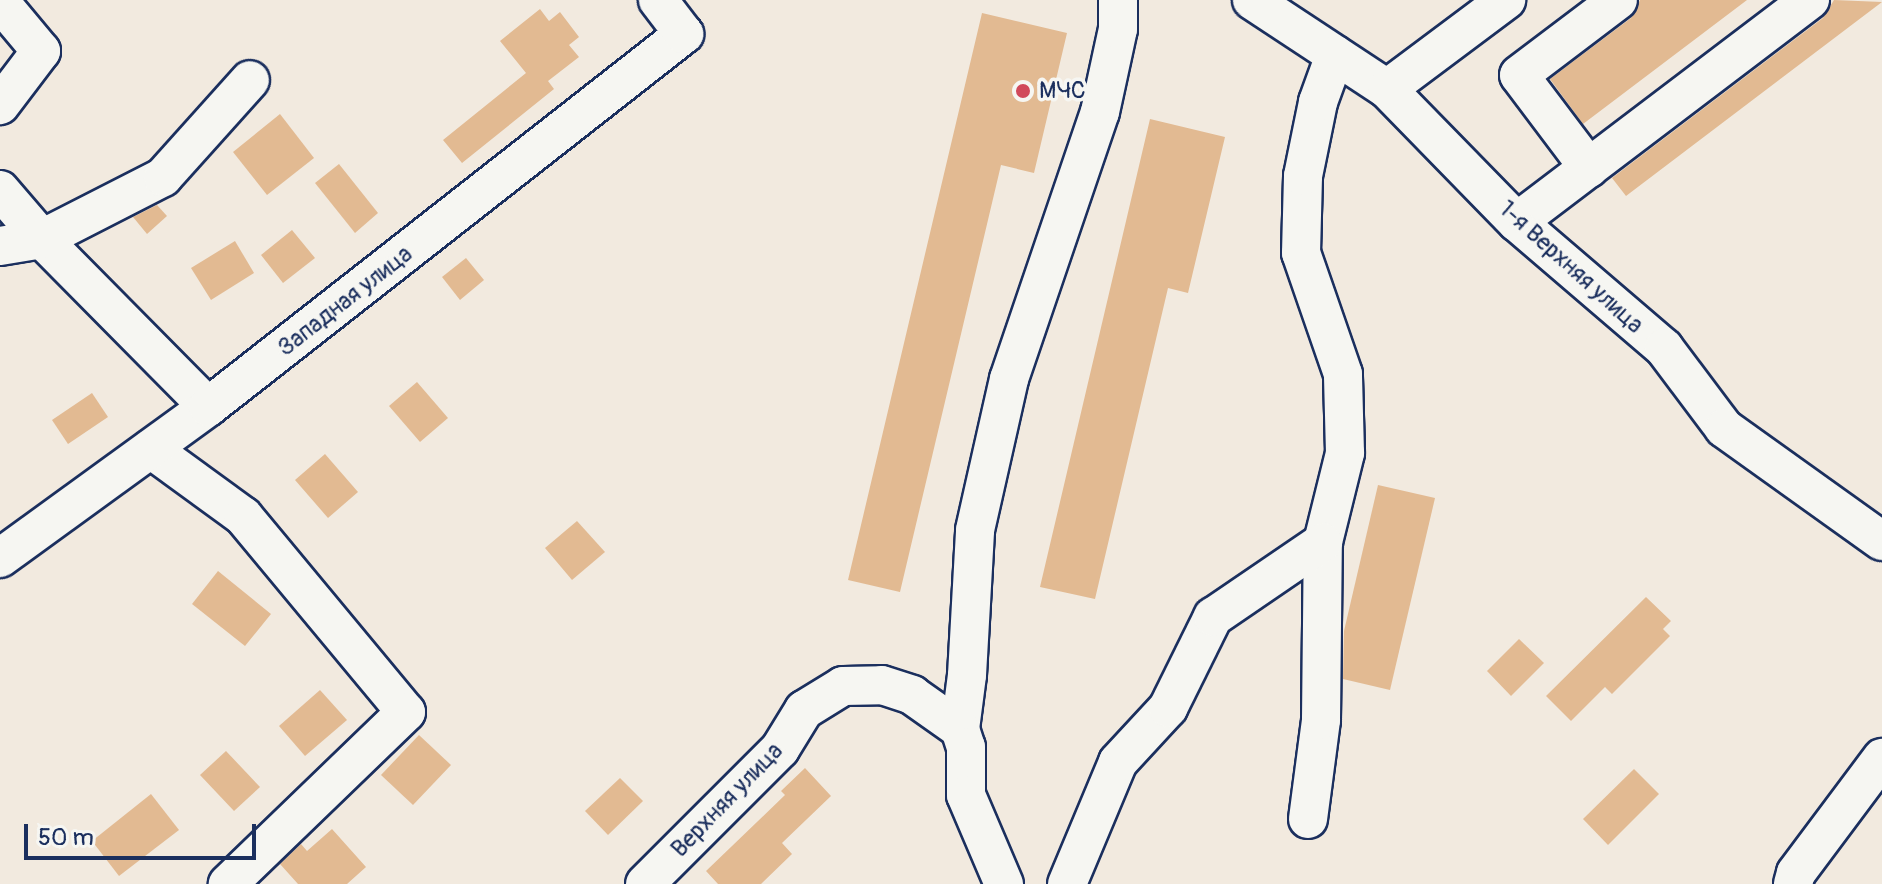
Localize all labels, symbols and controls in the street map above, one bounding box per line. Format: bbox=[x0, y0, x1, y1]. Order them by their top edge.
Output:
place label: МЧС bbox=[1039, 77, 1085, 105]
marker: МЧС bbox=[1014, 82, 1032, 100]
street label: 1-я Верхняя улица bbox=[1493, 195, 1649, 339]
street label: Западная улица bbox=[272, 240, 418, 362]
street label: Верхняя улица bbox=[665, 737, 789, 863]
scale bar bbox=[28, 808, 260, 858]
text: 50 m bbox=[38, 823, 94, 852]

